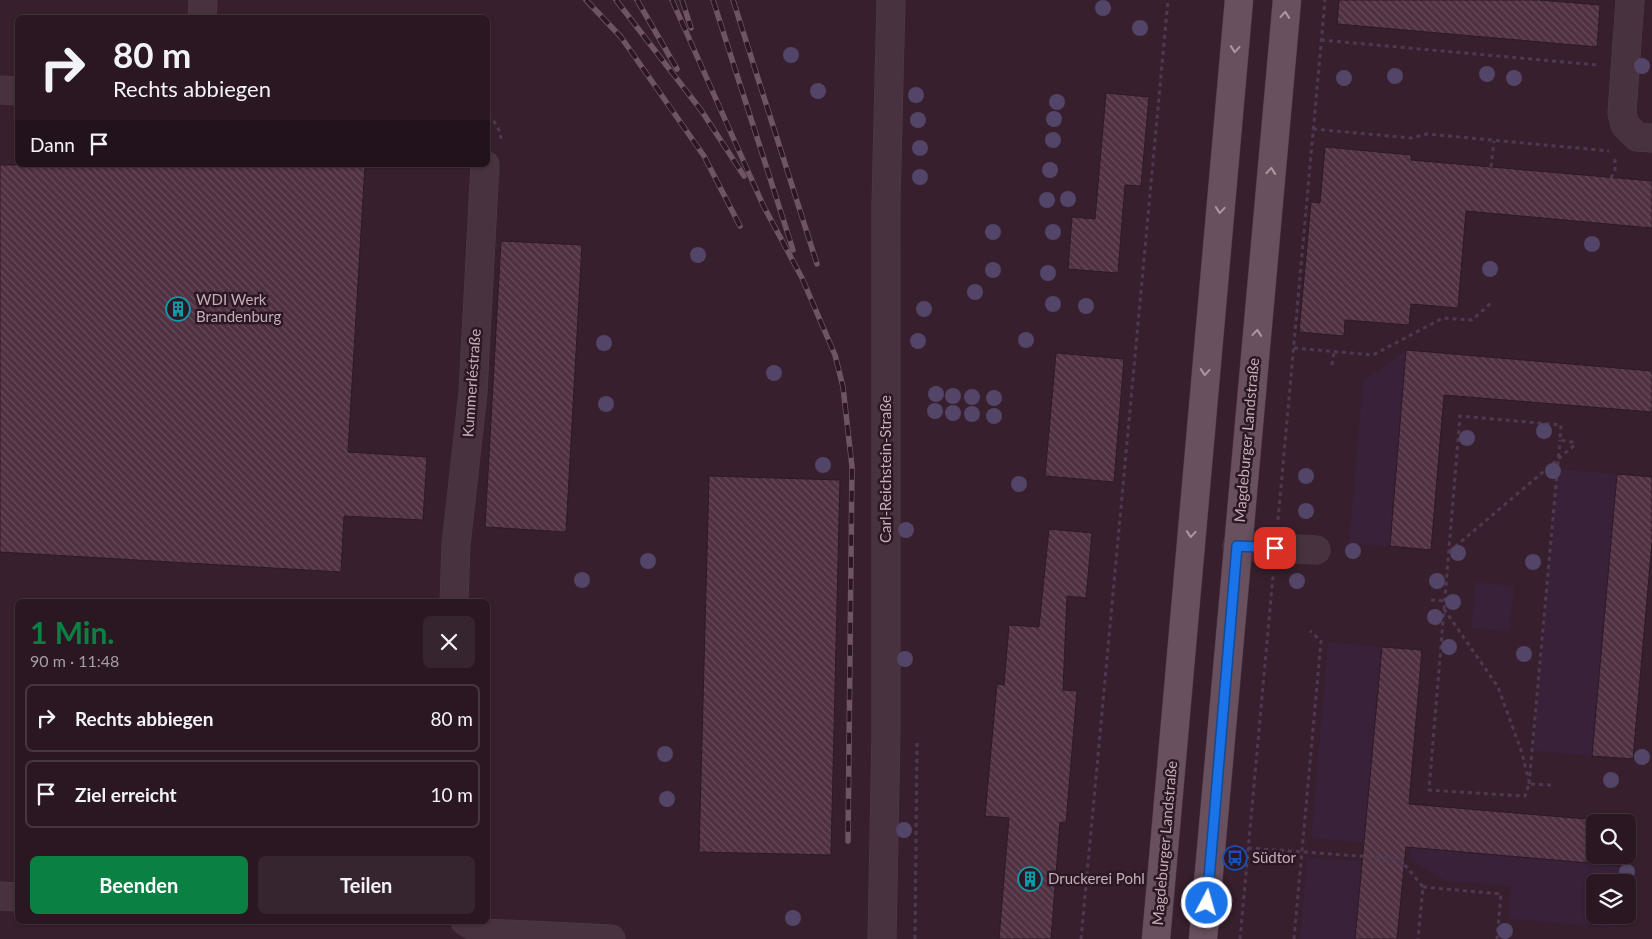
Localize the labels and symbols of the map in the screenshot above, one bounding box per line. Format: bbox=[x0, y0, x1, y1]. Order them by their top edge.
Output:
one-way arrow bbox=[1279, 11, 1290, 19]
one-way arrow bbox=[1230, 45, 1241, 53]
one-way arrow bbox=[1265, 166, 1276, 174]
one-way arrow bbox=[1215, 207, 1226, 215]
place label: WDI Werk Brandenburg bbox=[196, 290, 281, 325]
building icon: WDI Werk Brandenburg bbox=[165, 296, 191, 322]
street label: Kummerléstraße bbox=[458, 328, 484, 438]
one-way arrow bbox=[1251, 328, 1262, 336]
street label: Magdeburger Landstraße bbox=[1230, 357, 1262, 523]
one-way arrow bbox=[1200, 368, 1211, 376]
street label: Carl-Reichstein-Straße bbox=[876, 395, 894, 543]
pin bbox=[1254, 527, 1296, 569]
one-way arrow bbox=[1186, 530, 1197, 538]
street label: Magdeburger Landstraße bbox=[1148, 760, 1180, 926]
bus stop icon: Südtor bbox=[1222, 845, 1248, 871]
place label: Südtor bbox=[1252, 848, 1297, 866]
building icon: Druckerei Pohl bbox=[1017, 866, 1043, 892]
place label: Druckerei Pohl bbox=[1048, 869, 1145, 887]
position arrow bbox=[1180, 876, 1232, 928]

